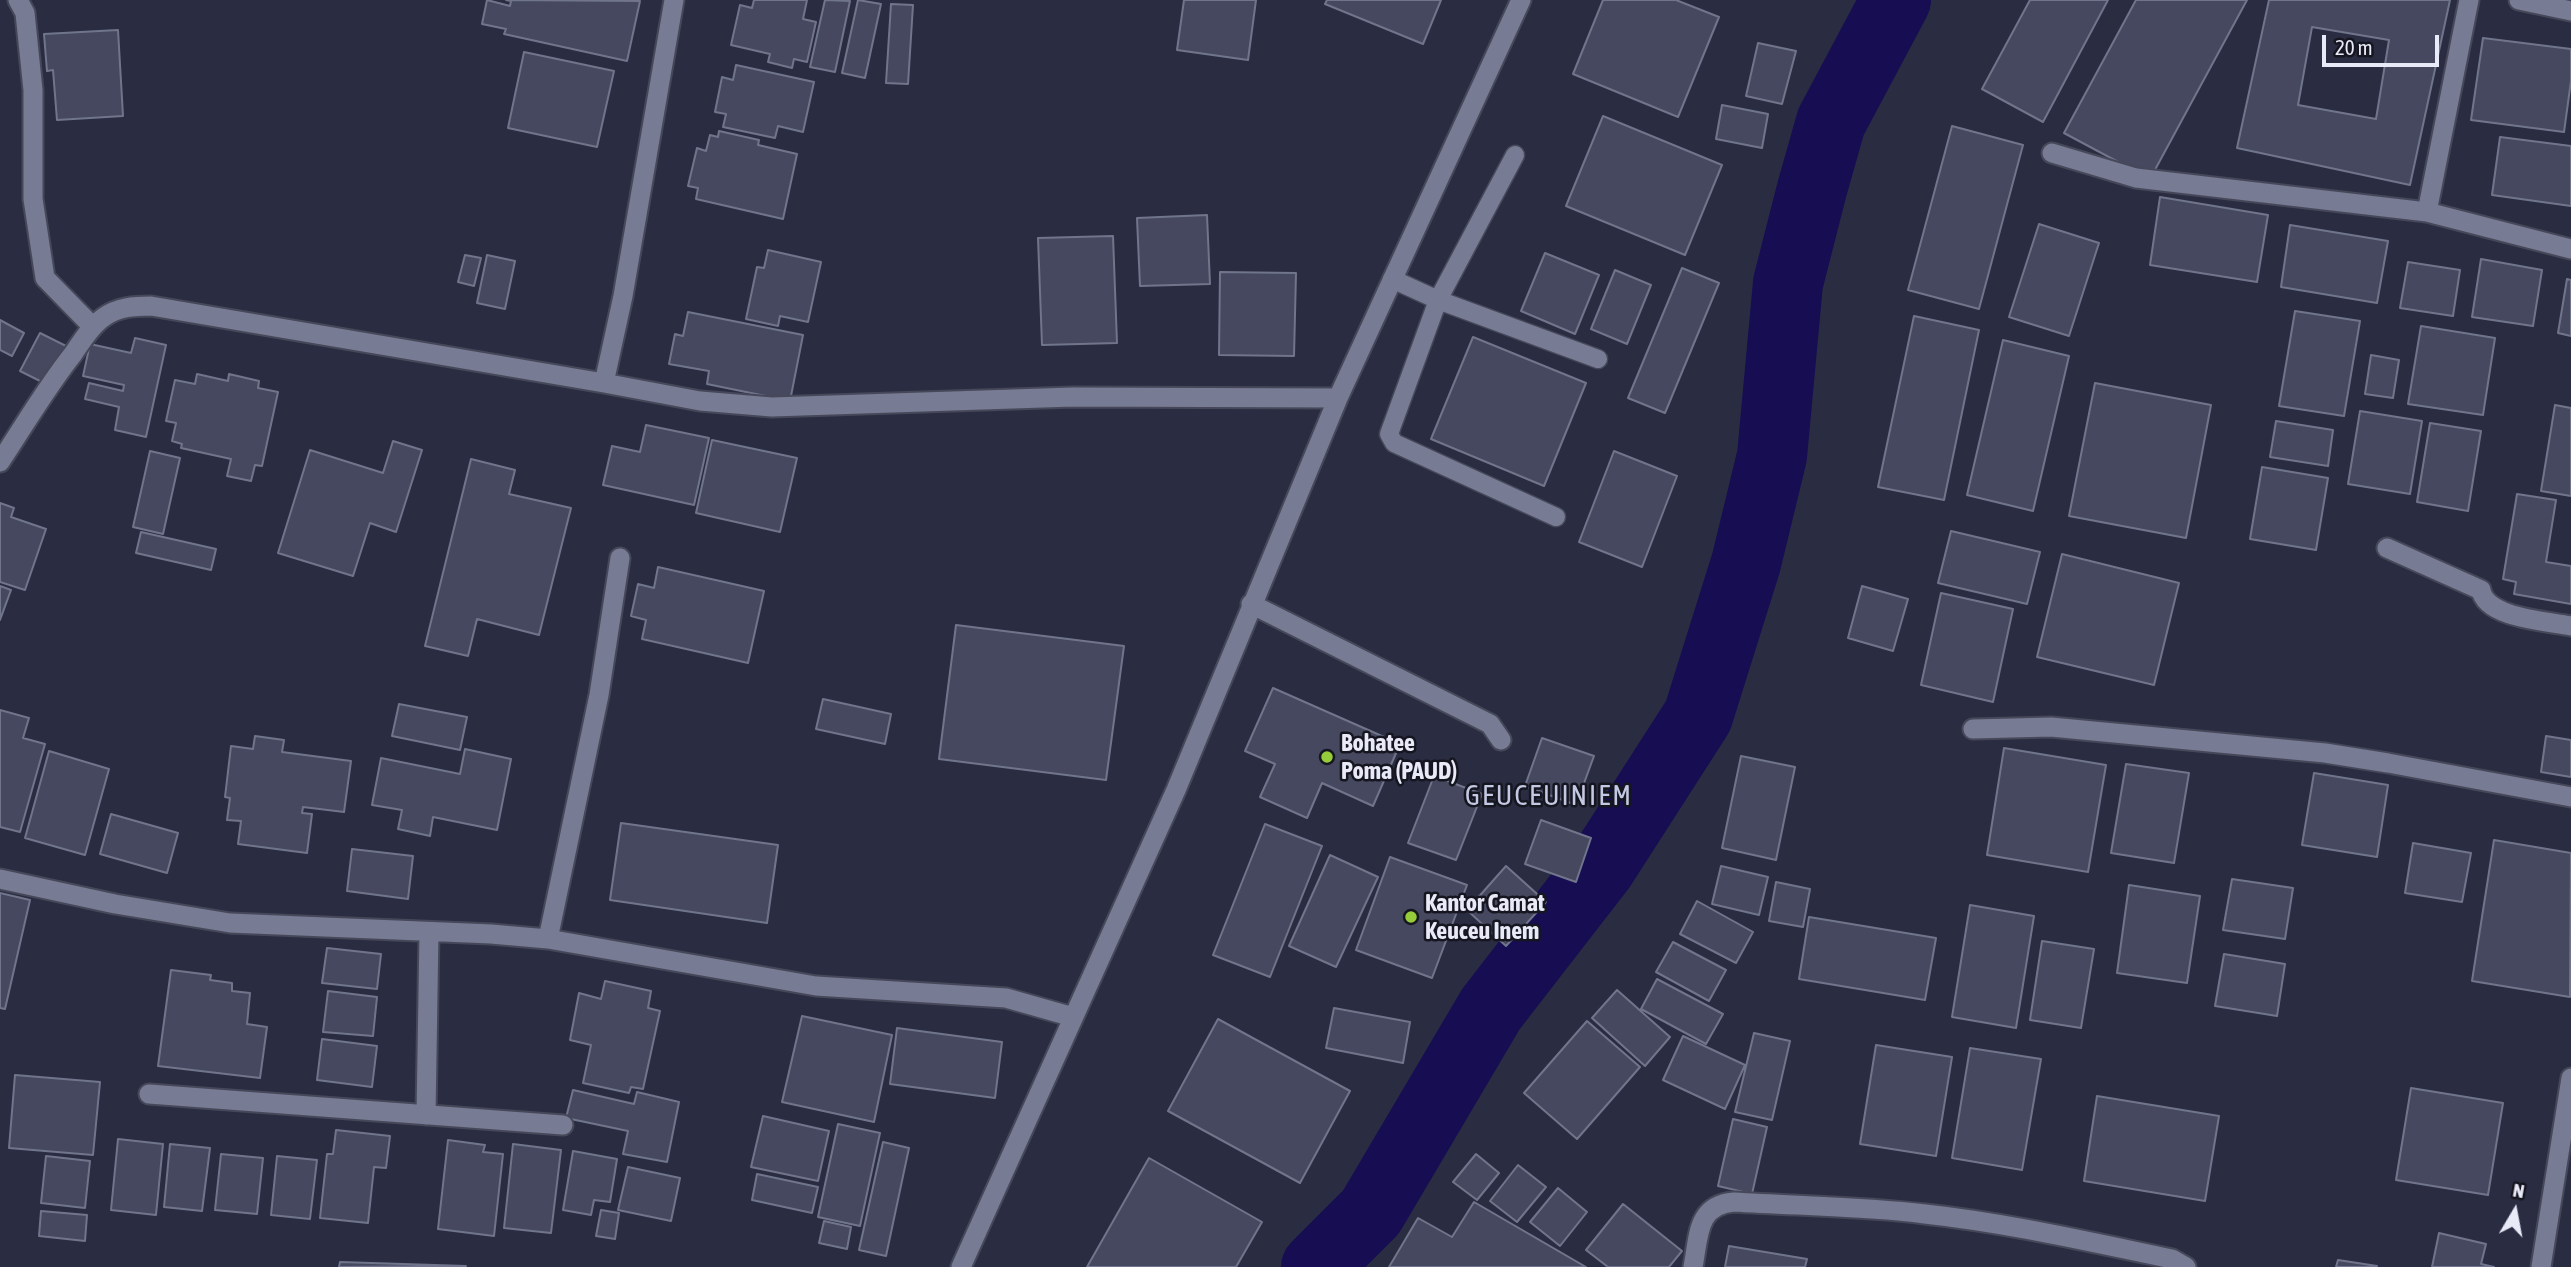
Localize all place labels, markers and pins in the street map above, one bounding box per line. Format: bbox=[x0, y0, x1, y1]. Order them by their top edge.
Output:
place label: Bohatee Poma (PAUD) bbox=[1341, 729, 1457, 785]
marker: Bohatee Poma (PAUD) bbox=[1319, 749, 1335, 765]
place label: Kantor Camat Keuceu Inem bbox=[1425, 889, 1545, 945]
marker: Kantor Camat Keuceu Inem bbox=[1403, 909, 1419, 925]

